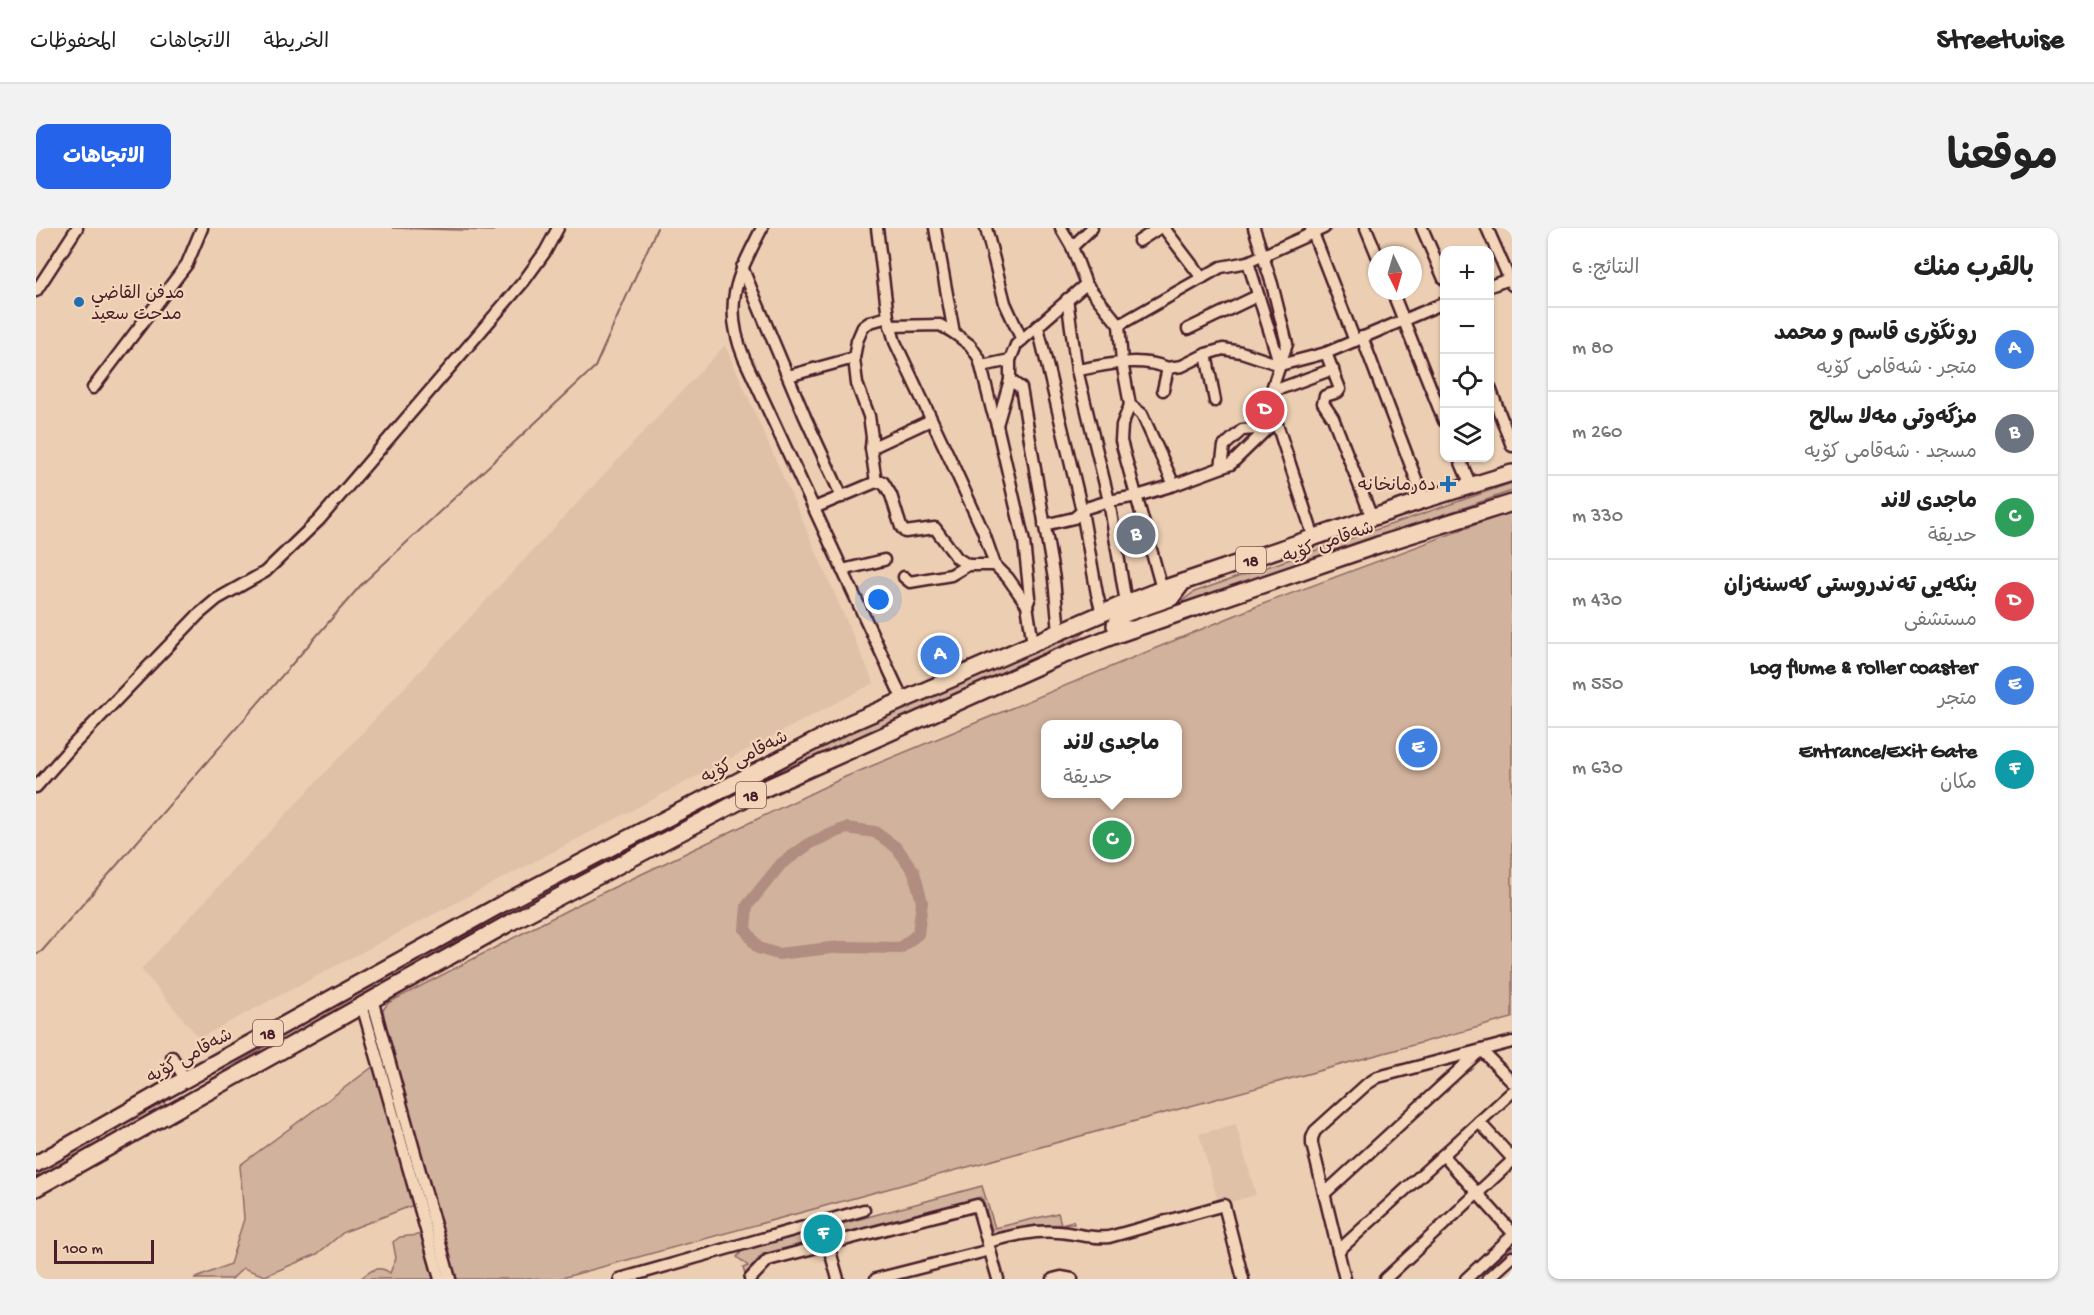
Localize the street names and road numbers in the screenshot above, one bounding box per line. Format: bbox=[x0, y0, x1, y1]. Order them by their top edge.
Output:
street label: شەقامی کۆیە bbox=[1281, 518, 1377, 569]
road number: 18 bbox=[1236, 547, 1266, 573]
street label: شەقامی کۆیە bbox=[698, 727, 792, 789]
road number: 18 bbox=[736, 782, 766, 808]
road number: 18 bbox=[253, 1020, 283, 1046]
street label: شەقامی کۆیە bbox=[144, 1025, 237, 1089]

